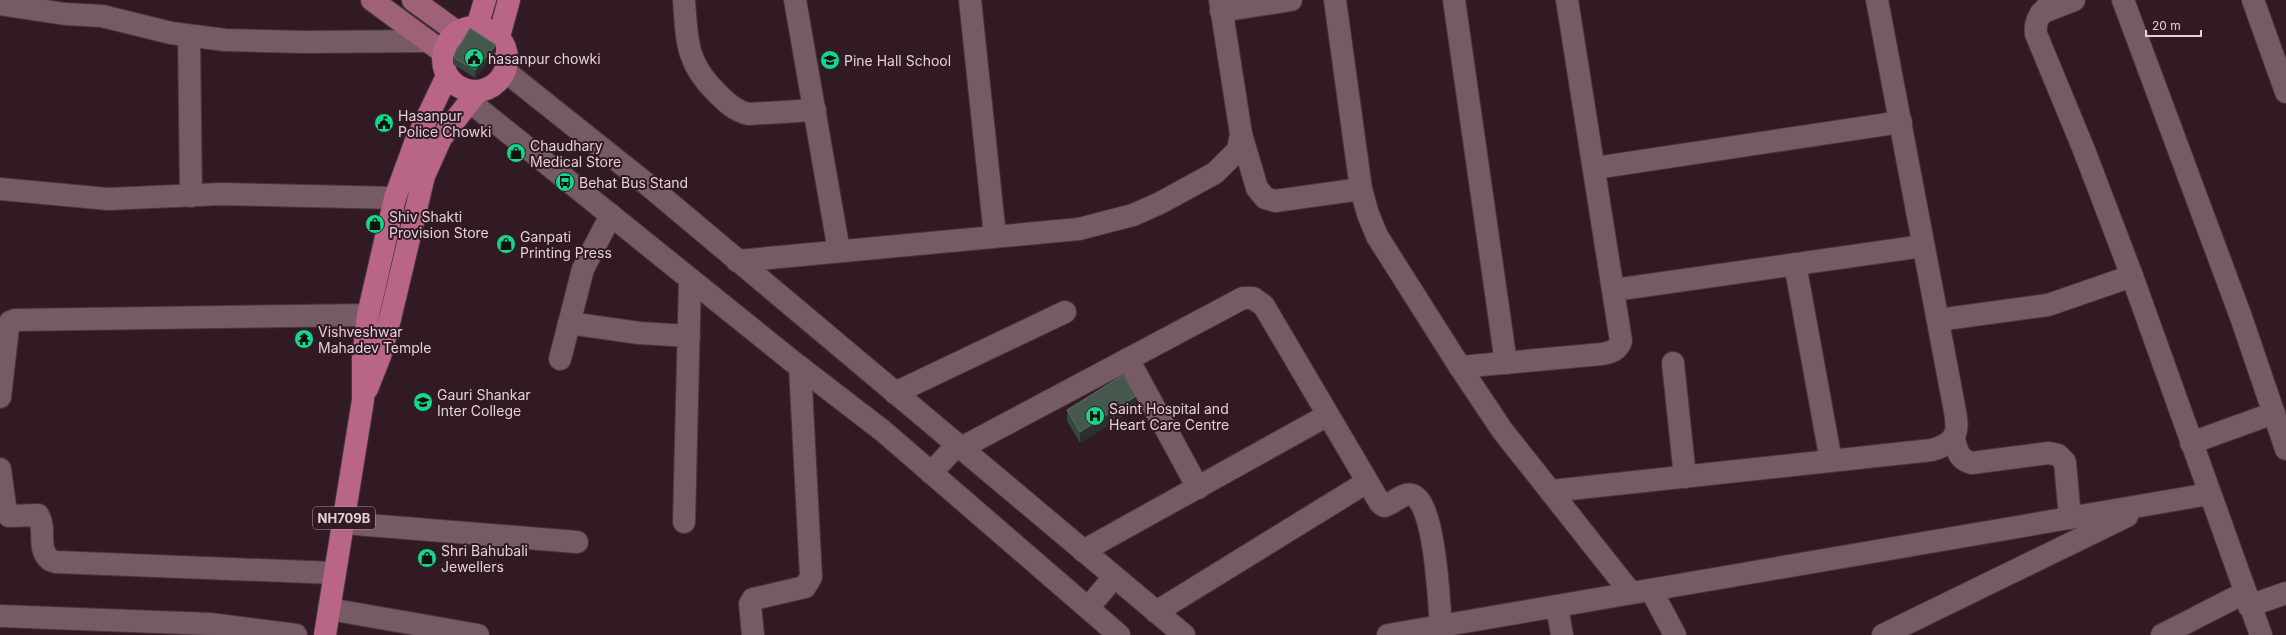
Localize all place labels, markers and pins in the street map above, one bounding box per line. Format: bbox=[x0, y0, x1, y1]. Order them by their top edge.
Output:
public building icon: hasanpur chowki bbox=[463, 47, 485, 69]
school or university icon: Pine Hall School bbox=[819, 49, 841, 71]
place label: hasanpur chowki bbox=[488, 50, 601, 67]
place label: Pine Hall School bbox=[844, 52, 951, 69]
place label: Hasanpur Police Chowki bbox=[398, 107, 491, 140]
public building icon: Hasanpur Police Chowki bbox=[373, 112, 395, 134]
place label: Chaudhary Medical Store bbox=[530, 137, 621, 170]
shop icon: Chaudhary Medical Store bbox=[505, 142, 527, 164]
bus stop icon: Behat Bus Stand bbox=[554, 171, 576, 193]
place label: Behat Bus Stand bbox=[579, 174, 688, 191]
place label: Shiv Shakti Provision Store bbox=[389, 208, 489, 241]
shop icon: Shiv Shakti Provision Store bbox=[364, 213, 386, 235]
place label: Ganpati Printing Press bbox=[520, 228, 612, 261]
shop icon: Ganpati Printing Press bbox=[495, 233, 517, 255]
place label: Vishveshwar Mahadev Temple bbox=[318, 323, 431, 356]
temple icon: Vishveshwar Mahadev Temple bbox=[293, 328, 315, 350]
place label: Gauri Shankar Inter College bbox=[437, 386, 531, 419]
school or university icon: Gauri Shankar Inter College bbox=[412, 391, 434, 413]
place label: Saint Hospital and Heart Care Centre bbox=[1109, 400, 1229, 433]
hospital icon: Saint Hospital and Heart Care Centre bbox=[1084, 405, 1106, 427]
place label: Shri Bahubali Jewellers bbox=[441, 542, 528, 575]
shop icon: Shri Bahubali Jewellers bbox=[416, 547, 438, 569]

